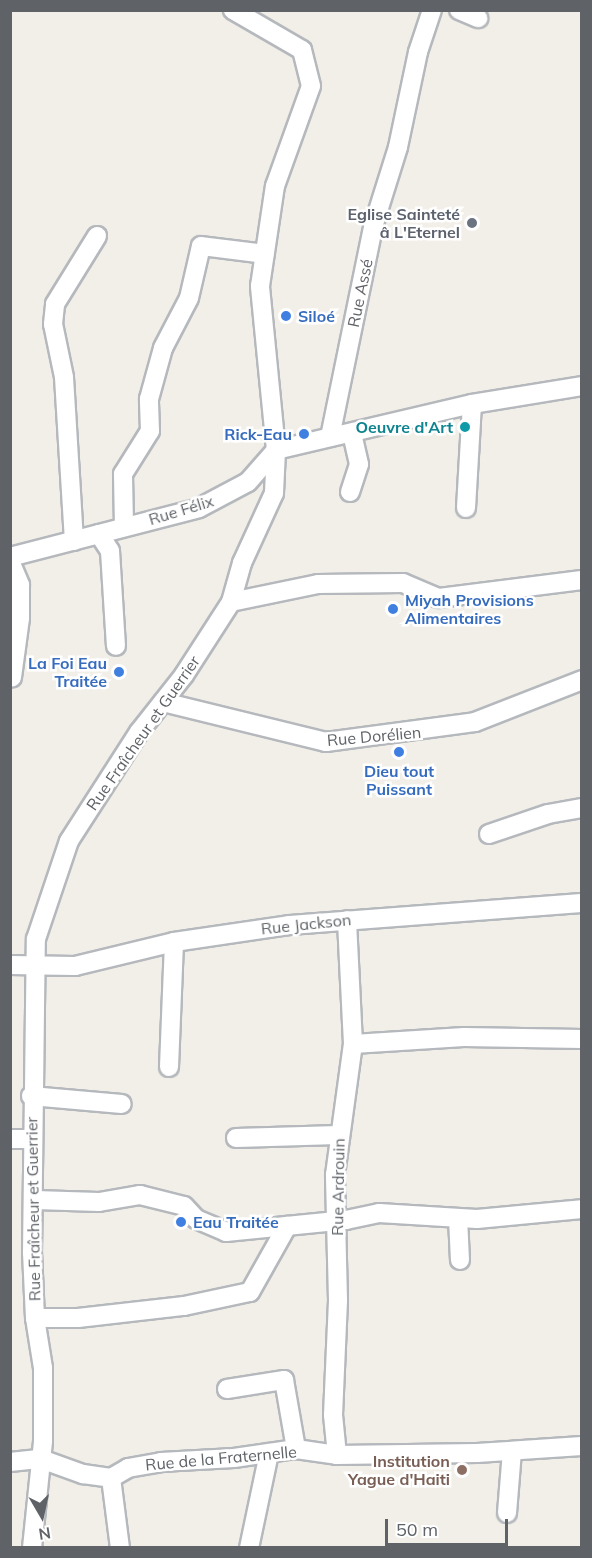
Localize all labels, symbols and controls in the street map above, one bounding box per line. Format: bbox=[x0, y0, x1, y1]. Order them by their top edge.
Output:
place label: Eglise Sainteté â L'Eternel bbox=[348, 204, 460, 242]
marker: Eglise Sainteté â L'Eternel bbox=[465, 216, 479, 230]
street label: Rue Assé bbox=[343, 257, 377, 329]
place label: Siloé bbox=[298, 306, 335, 326]
marker: Siloé bbox=[279, 309, 293, 323]
place label: Oeuvre d'Art bbox=[355, 417, 453, 437]
marker: Oeuvre d'Art bbox=[458, 420, 472, 434]
place label: Rick-Eau bbox=[224, 424, 292, 444]
marker: Rick-Eau bbox=[297, 427, 311, 441]
street label: Rue Félix bbox=[146, 491, 216, 529]
place label: Miyah Provisions Alimentaires bbox=[405, 590, 534, 628]
marker: Miyah Provisions Alimentaires bbox=[386, 602, 400, 616]
street label: Rue Fraîcheur et Guerrier bbox=[82, 652, 204, 814]
place label: La Foi Eau Traitée bbox=[28, 653, 107, 691]
marker: La Foi Eau Traitée bbox=[112, 665, 126, 679]
street label: Rue Dorélien bbox=[326, 722, 422, 750]
marker: Dieu tout Puissant bbox=[392, 745, 406, 759]
place label: Dieu tout Puissant bbox=[364, 761, 434, 799]
street label: Rue Jackson bbox=[260, 910, 352, 938]
street label: Rue Fraîcheur et Guerrier bbox=[22, 1117, 44, 1301]
street label: Rue Ardrouin bbox=[328, 1138, 348, 1236]
place label: Eau Traitée bbox=[193, 1212, 279, 1232]
marker: Eau Traitée bbox=[174, 1215, 188, 1229]
street label: Rue de la Fraternelle bbox=[145, 1442, 297, 1474]
place label: Institution Yague d'Haiti bbox=[348, 1451, 450, 1489]
marker: Institution Yague d'Haiti bbox=[455, 1463, 469, 1477]
north arrow bbox=[12, 1486, 72, 1546]
scale bar bbox=[388, 1507, 511, 1545]
text: 50 m bbox=[396, 1518, 438, 1541]
text: N bbox=[37, 1523, 52, 1545]

